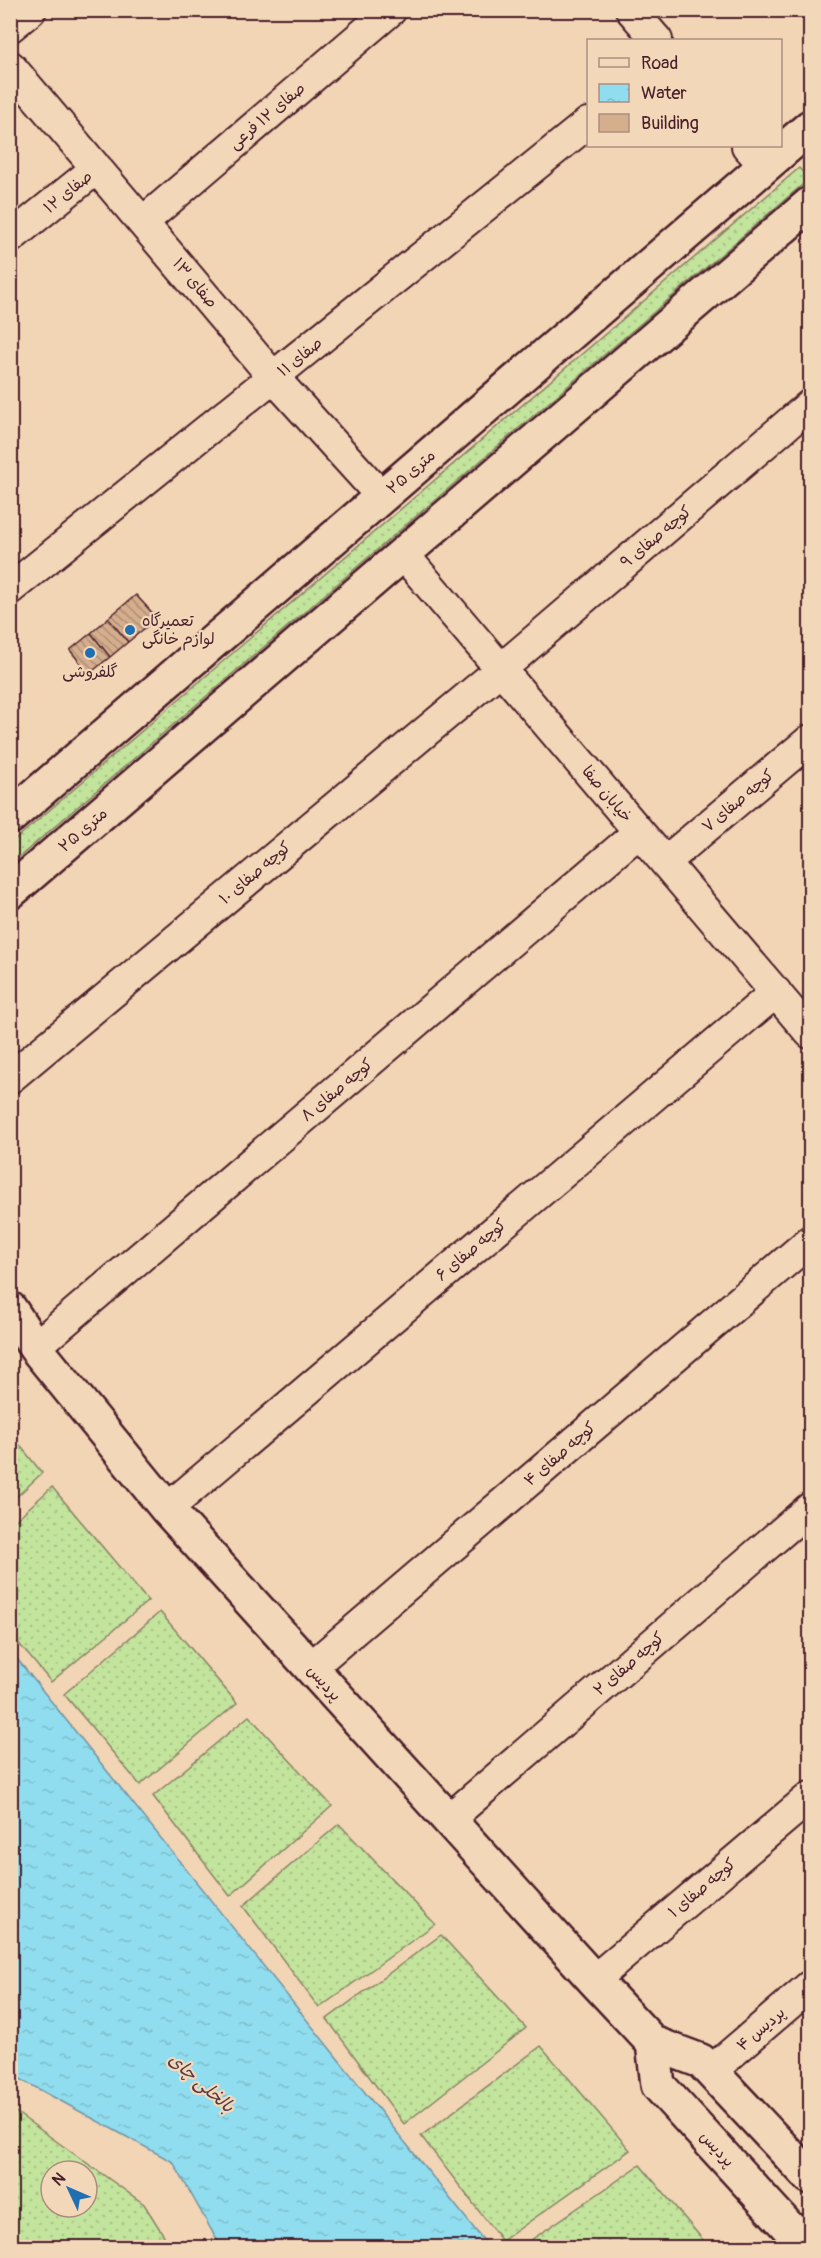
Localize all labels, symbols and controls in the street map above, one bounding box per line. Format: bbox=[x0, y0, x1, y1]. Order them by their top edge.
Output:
legend bbox=[587, 39, 782, 147]
text: Road bbox=[641, 52, 678, 75]
street label: صفای ۱۲ فرعی bbox=[225, 78, 309, 154]
text: Water bbox=[641, 82, 687, 105]
text: Building bbox=[641, 112, 699, 135]
street label: صفای ۱۲ bbox=[39, 166, 97, 218]
street label: صفای ۱۳ bbox=[168, 254, 222, 312]
street label: صفای ۱۱ bbox=[273, 333, 327, 381]
street label: ۲۵ متری bbox=[382, 445, 440, 499]
street label: کوچه صفای ۹ bbox=[616, 501, 696, 573]
place label: تعمیرگاه لوازم خانگی bbox=[142, 611, 215, 651]
marker: تعمیرگاه لوازم خانگی bbox=[123, 623, 137, 637]
marker: گلفروشی bbox=[83, 646, 97, 660]
place label: گلفروشی bbox=[62, 662, 118, 682]
street label: خیابان صفا bbox=[577, 762, 637, 826]
street label: کوچه صفای ۷ bbox=[698, 765, 778, 837]
street label: ۲۵ متری bbox=[54, 803, 112, 857]
street label: کوچه صفای ۱۰ bbox=[215, 837, 295, 909]
street label: کوچه صفای ۸ bbox=[297, 1054, 377, 1126]
street label: کوچه صفای ۶ bbox=[432, 1215, 511, 1285]
street label: کوچه صفای ۴ bbox=[520, 1417, 600, 1491]
street label: کوچه صفای ۲ bbox=[589, 1628, 669, 1700]
street label: پردیس bbox=[302, 1661, 346, 1705]
street label: کوچه صفای ۱ bbox=[664, 1854, 740, 1922]
street label: پردیس ۴ bbox=[733, 2003, 789, 2055]
water label: بالخلی چای bbox=[163, 2048, 239, 2118]
street label: پردیس bbox=[695, 2127, 739, 2171]
north arrow bbox=[39, 2159, 99, 2219]
text: N bbox=[48, 2168, 70, 2190]

